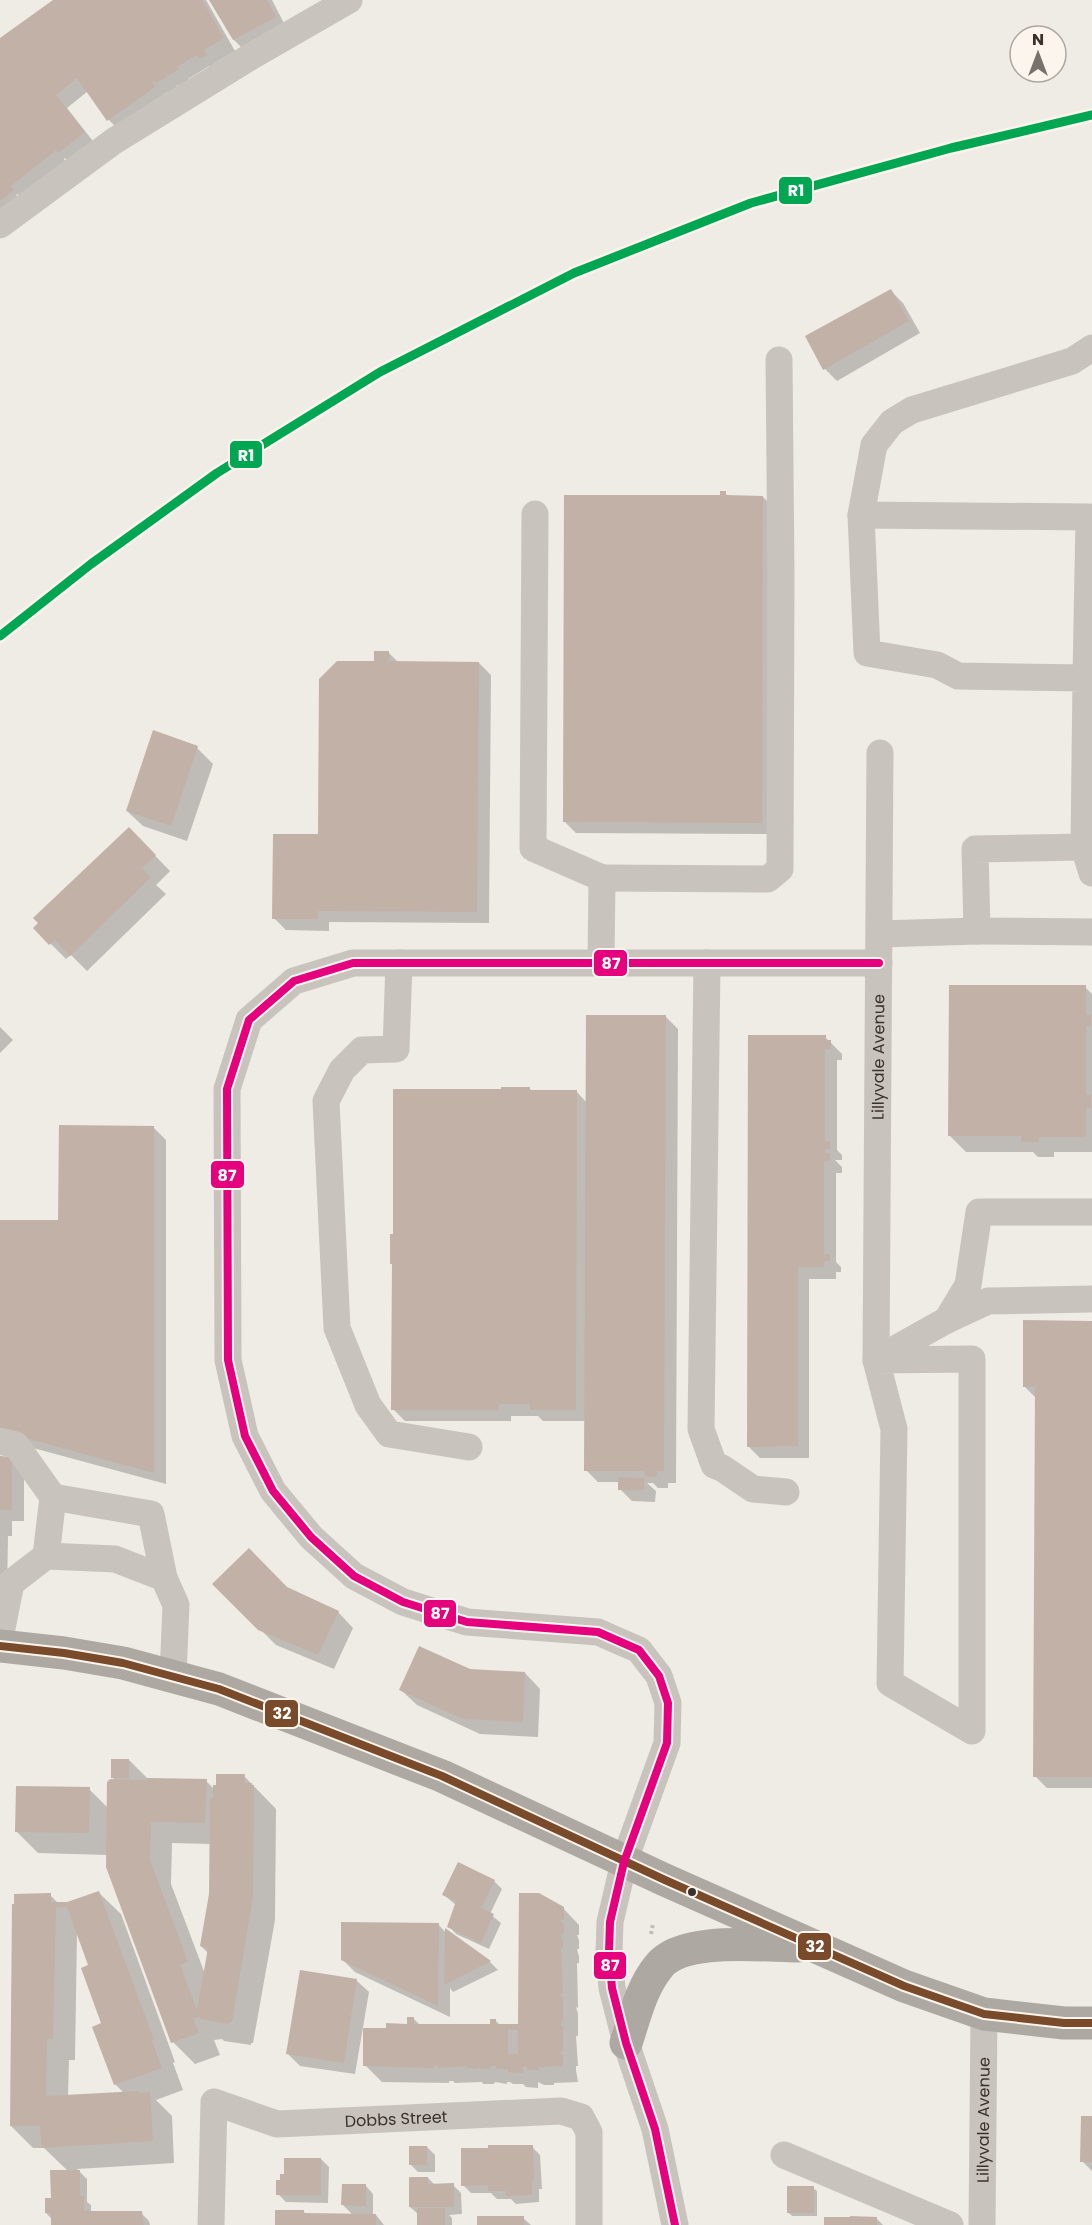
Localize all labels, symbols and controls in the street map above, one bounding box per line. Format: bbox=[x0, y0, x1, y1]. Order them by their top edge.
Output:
north arrow bbox=[1008, 24, 1068, 84]
text: N bbox=[1032, 28, 1044, 51]
line badge: R1 bbox=[778, 176, 813, 205]
text: R1 bbox=[788, 179, 804, 202]
line badge: R1 bbox=[229, 440, 263, 469]
text: R1 bbox=[238, 444, 254, 467]
line badge: 87 bbox=[593, 949, 628, 977]
text: 87 bbox=[602, 952, 621, 975]
street label: Lillyvale Avenue bbox=[867, 994, 890, 1120]
line badge: 87 bbox=[210, 1160, 245, 1189]
text: 87 bbox=[218, 1164, 237, 1187]
line badge: 87 bbox=[423, 1599, 457, 1628]
text: 87 bbox=[431, 1602, 450, 1625]
line badge: 32 bbox=[264, 1699, 299, 1728]
text: 32 bbox=[273, 1702, 291, 1725]
unlabelled marker bbox=[686, 1886, 698, 1898]
line badge: 32 bbox=[797, 1932, 832, 1961]
text: 32 bbox=[806, 1935, 824, 1958]
line badge: 87 bbox=[593, 1951, 627, 1980]
text: 87 bbox=[601, 1954, 620, 1977]
street label: Lillyvale Avenue bbox=[971, 2057, 996, 2183]
street label: Dobbs Street bbox=[344, 2105, 448, 2133]

